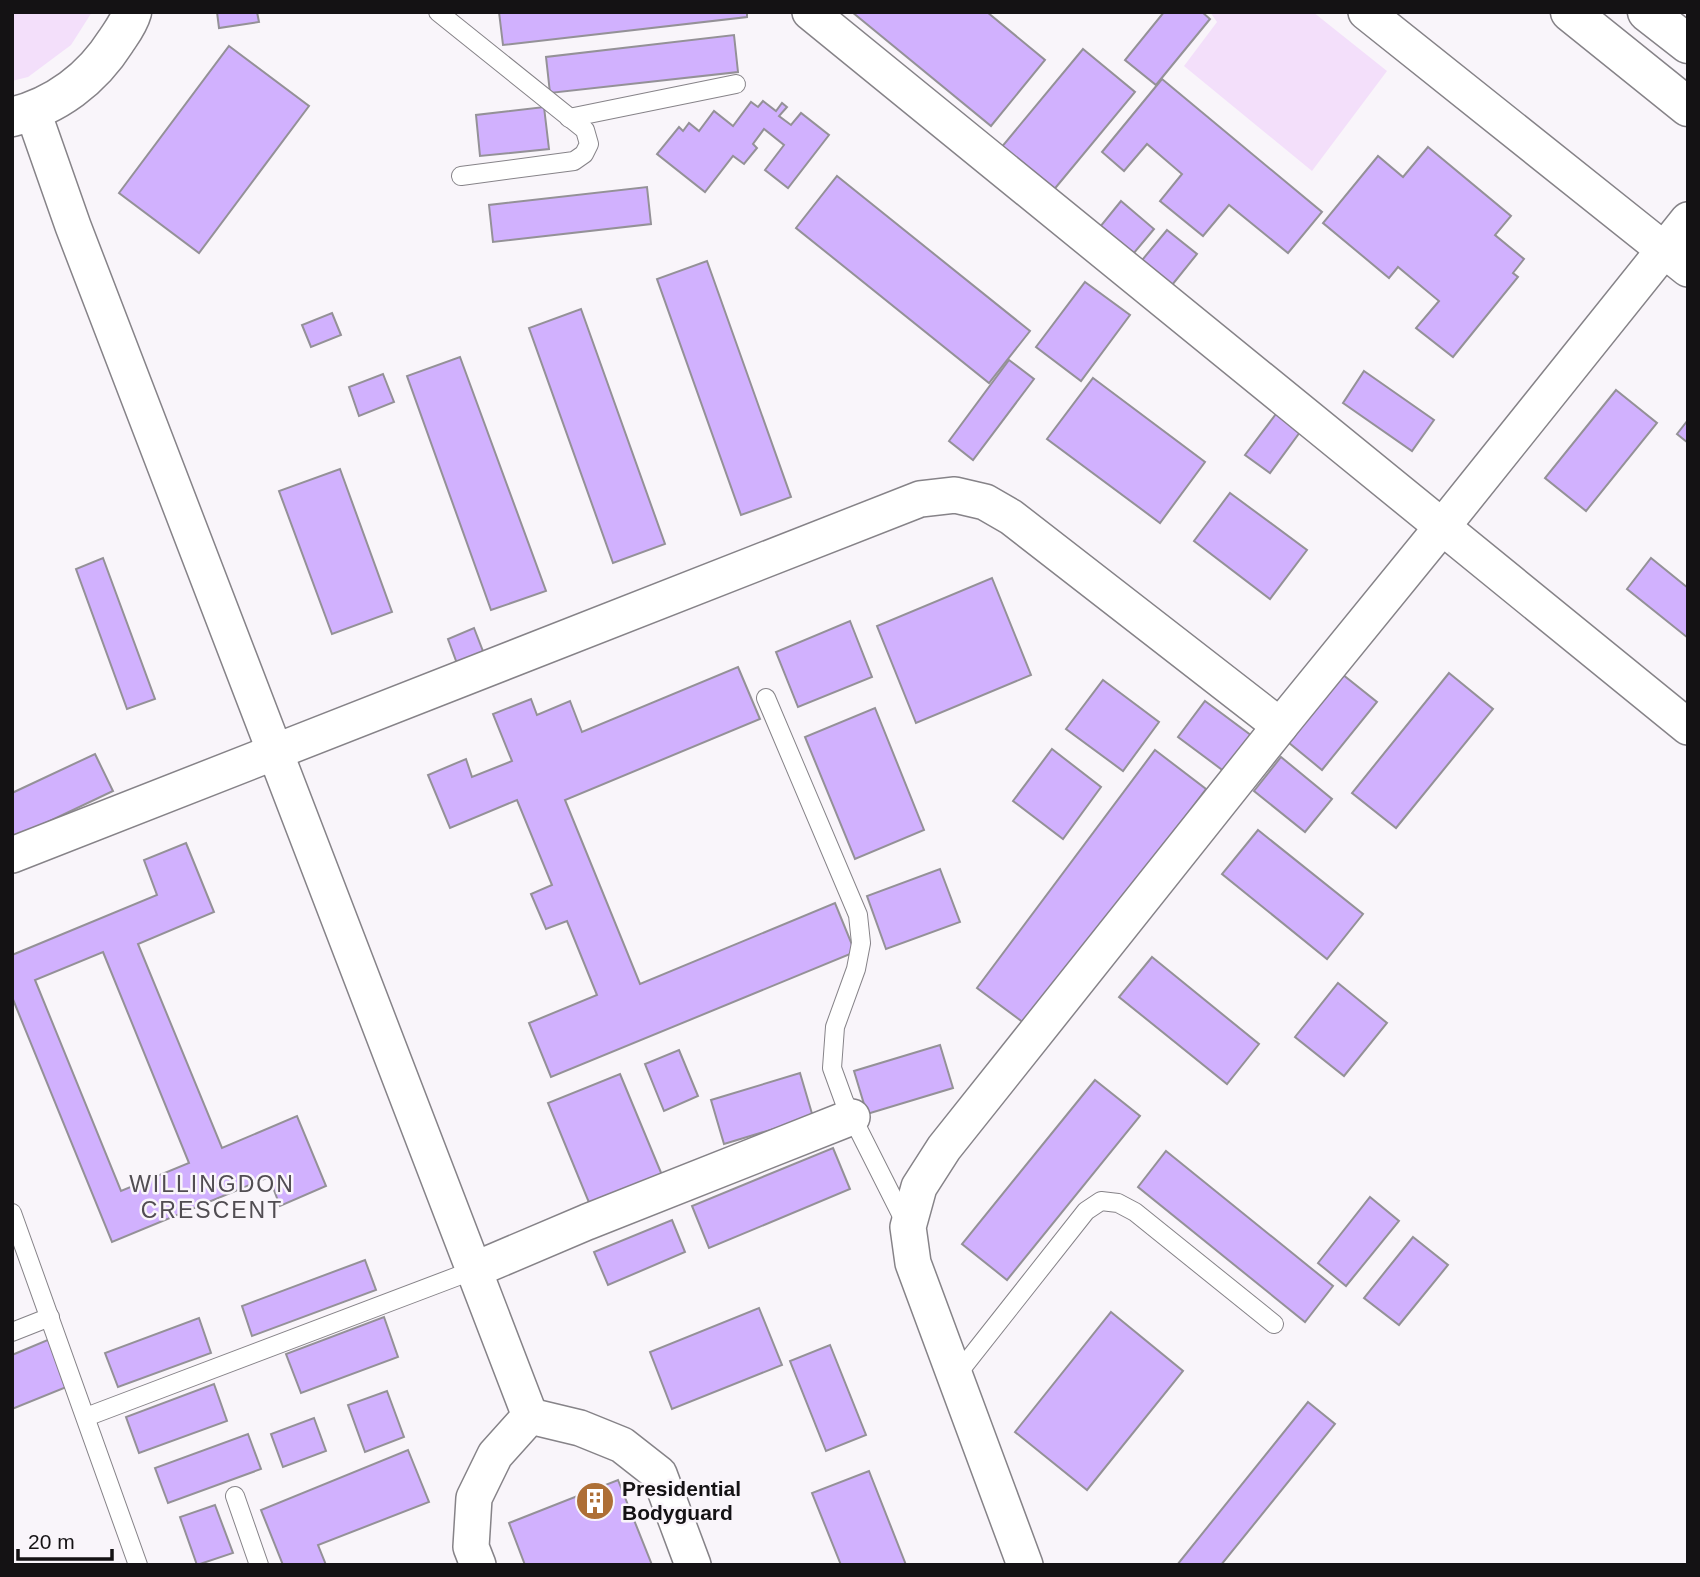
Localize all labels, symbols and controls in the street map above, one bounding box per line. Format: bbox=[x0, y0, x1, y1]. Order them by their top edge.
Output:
district label: WILLINGDON CRESCENT bbox=[129, 1171, 295, 1223]
place label: Presidential Bodyguard bbox=[622, 1477, 741, 1524]
building icon: Presidential Bodyguard bbox=[574, 1480, 616, 1522]
scale bar bbox=[18, 1518, 112, 1562]
text: 20 m bbox=[28, 1530, 75, 1553]

